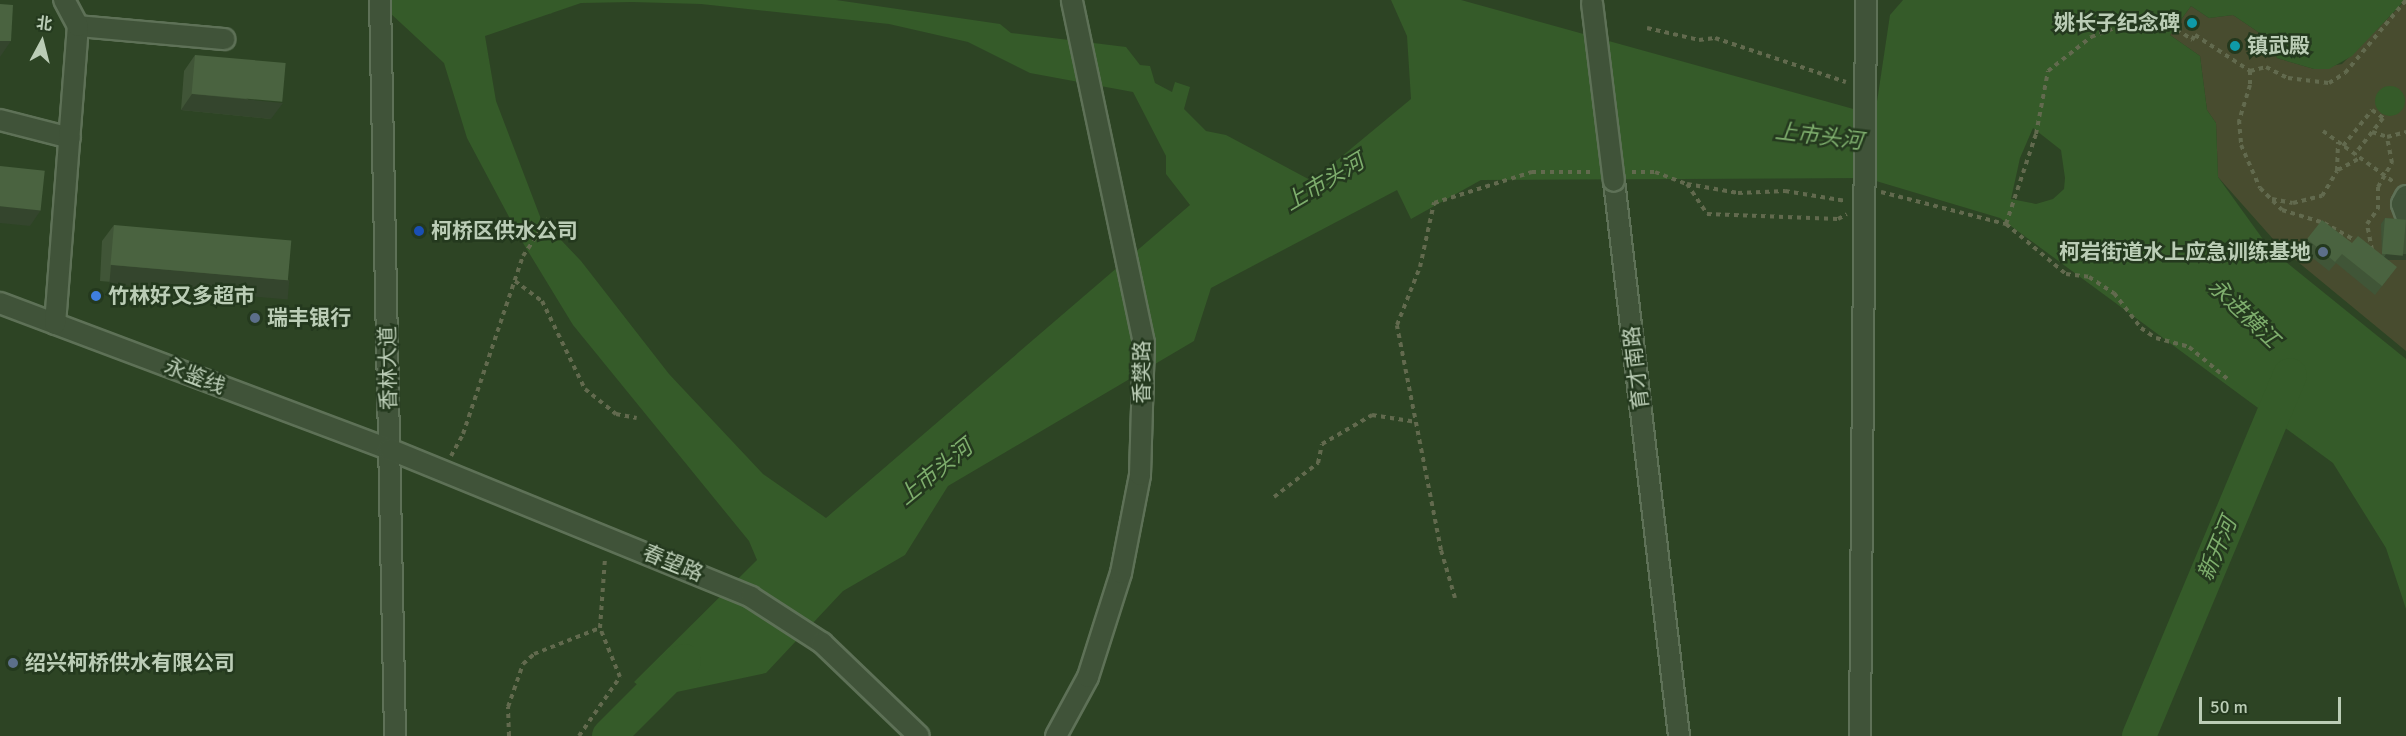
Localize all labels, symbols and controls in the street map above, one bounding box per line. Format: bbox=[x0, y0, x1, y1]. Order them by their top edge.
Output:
place label: 姚长子纪念碑 bbox=[2054, 10, 2180, 36]
north arrow bbox=[12, 12, 72, 72]
text: 北 bbox=[35, 13, 53, 35]
marker: 姚长子纪念碑 bbox=[2185, 16, 2199, 30]
place label: 镇武殿 bbox=[2247, 33, 2310, 59]
marker: 镇武殿 bbox=[2228, 39, 2242, 53]
water label: 上市头河 bbox=[1774, 118, 1864, 154]
water label: 上市头河 bbox=[1279, 148, 1369, 216]
place label: 柯桥区供水公司 bbox=[431, 218, 578, 244]
marker: 柯桥区供水公司 bbox=[412, 224, 426, 238]
place label: 柯岩街道水上应急训练基地 bbox=[2059, 239, 2311, 265]
marker: 柯岩街道水上应急训练基地 bbox=[2316, 245, 2330, 259]
water label: 永进横江 bbox=[2203, 273, 2285, 353]
place label: 竹林好又多超市 bbox=[108, 283, 255, 309]
marker: 竹林好又多超市 bbox=[89, 289, 103, 303]
place label: 瑞丰银行 bbox=[267, 305, 351, 331]
marker: 瑞丰银行 bbox=[248, 311, 262, 325]
street label: 育才南路 bbox=[1618, 325, 1654, 411]
street label: 香林大道 bbox=[375, 326, 401, 410]
street label: 香樊路 bbox=[1129, 341, 1155, 403]
street label: 永鉴线 bbox=[161, 353, 229, 399]
water label: 上市头河 bbox=[892, 434, 978, 510]
water label: 新开河 bbox=[2192, 513, 2242, 585]
street label: 春望路 bbox=[639, 540, 707, 586]
place label: 绍兴柯桥供水有限公司 bbox=[25, 650, 235, 676]
marker: 绍兴柯桥供水有限公司 bbox=[6, 656, 20, 670]
scale bar bbox=[2202, 685, 2344, 723]
text: 50 m bbox=[2210, 696, 2248, 718]

